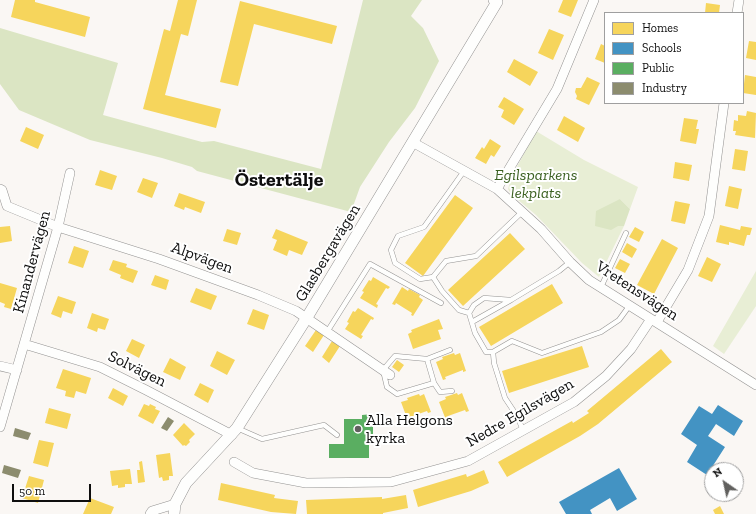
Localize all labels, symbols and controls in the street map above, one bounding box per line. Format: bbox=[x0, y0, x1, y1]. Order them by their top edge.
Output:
legend bbox=[604, 12, 744, 104]
text: Homes bbox=[642, 21, 678, 35]
text: Schools bbox=[642, 41, 681, 55]
text: Public bbox=[642, 61, 674, 75]
text: Industry bbox=[642, 81, 687, 95]
park label: Egilsparkens lekplats bbox=[495, 165, 577, 203]
district label: Östertälje bbox=[235, 168, 323, 192]
street label: Glasbergavägen bbox=[291, 201, 365, 305]
street label: Kinandervägen bbox=[9, 209, 55, 315]
street label: Alpvägen bbox=[168, 238, 236, 278]
street label: Vretensvägen bbox=[592, 257, 682, 325]
street label: Solvägen bbox=[105, 347, 169, 391]
street label: Nedre Egilsvägen bbox=[463, 374, 577, 452]
place label: Alla Helgons kyrka bbox=[366, 410, 453, 448]
marker: Alla Helgons kyrka bbox=[353, 424, 363, 434]
north arrow bbox=[704, 462, 744, 502]
text: N bbox=[710, 465, 725, 480]
scale bar bbox=[14, 476, 93, 502]
text: 50 m bbox=[19, 484, 45, 498]

